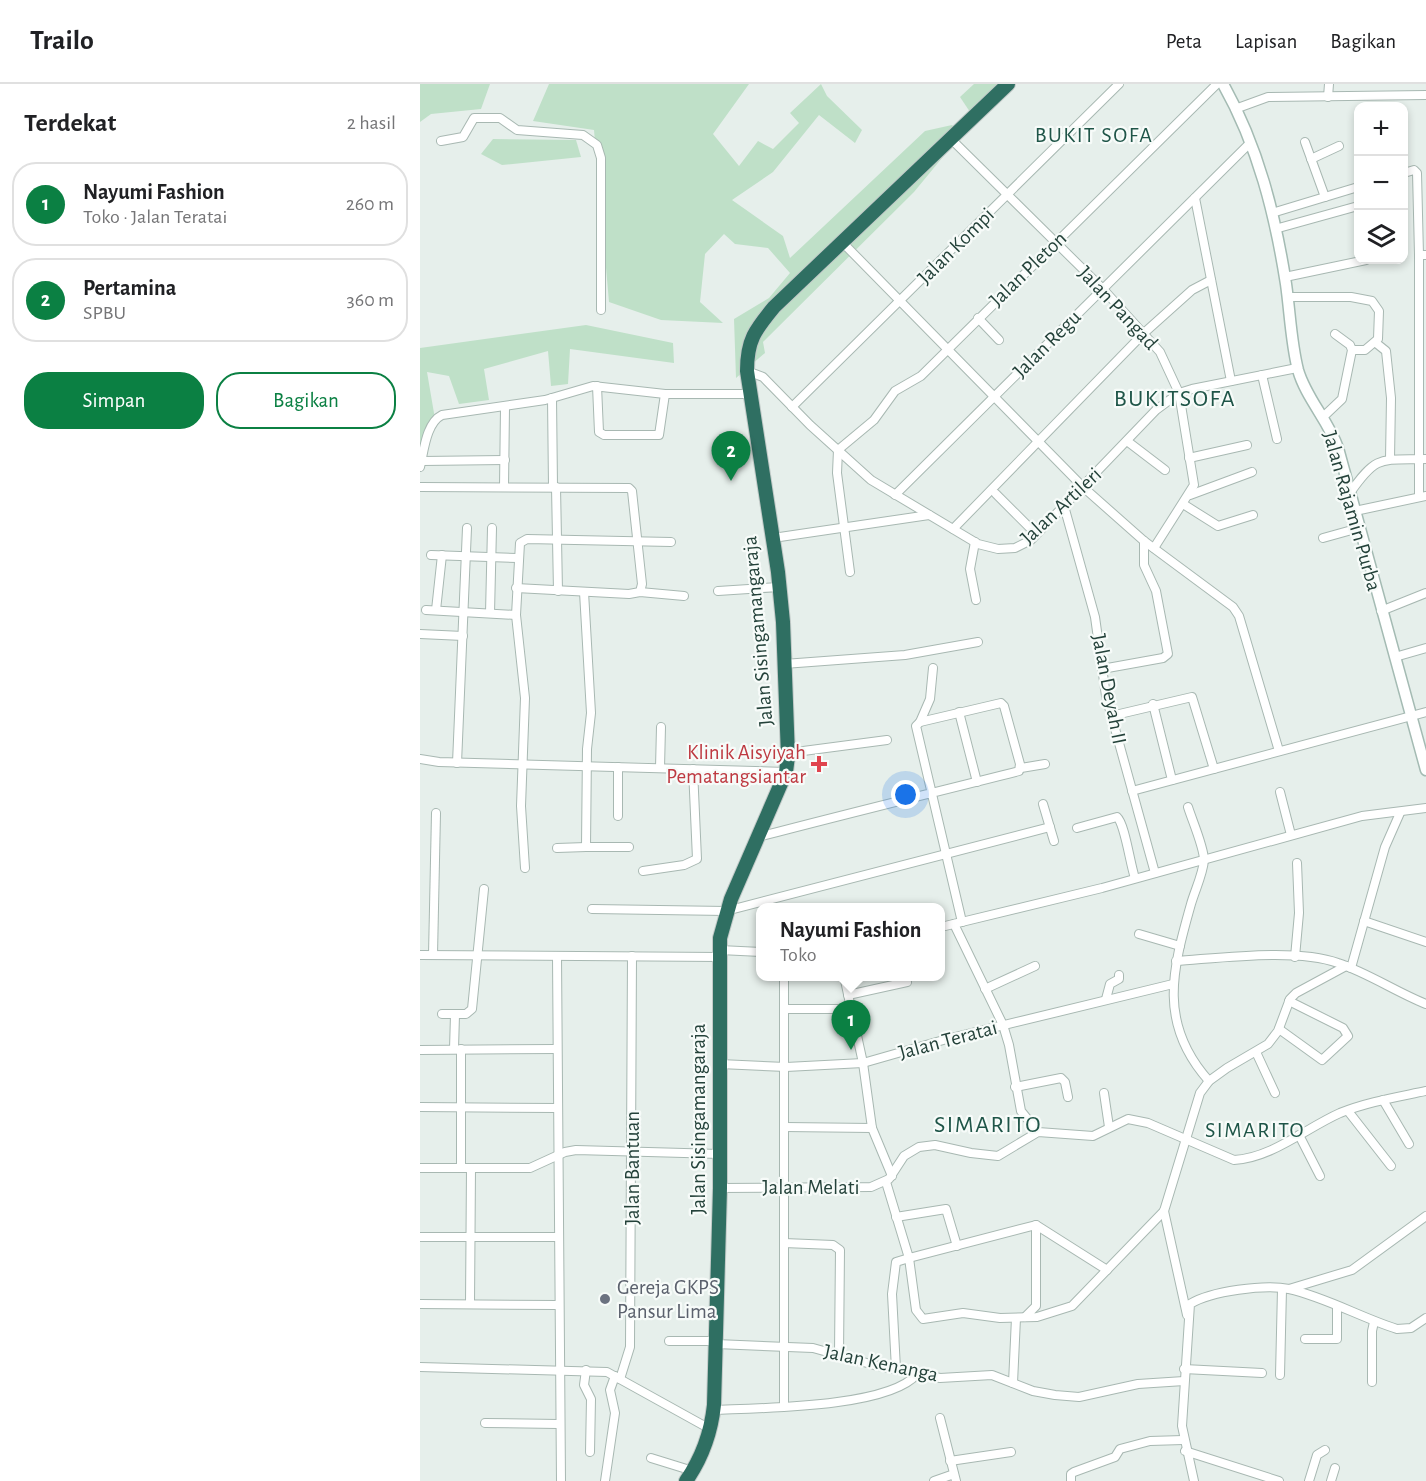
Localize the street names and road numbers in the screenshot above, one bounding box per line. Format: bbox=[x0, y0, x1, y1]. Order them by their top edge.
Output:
street label: Jalan Kompi bbox=[914, 204, 998, 288]
street label: Jalan Pleton bbox=[985, 227, 1071, 311]
street label: Jalan Pangad bbox=[1074, 262, 1162, 354]
street label: Jalan Regu bbox=[1009, 306, 1085, 382]
street label: Jalan Rajamin Purba bbox=[1319, 429, 1385, 594]
street label: Jalan Artileri bbox=[1017, 464, 1105, 548]
street label: Jalan Sisingamangaraja bbox=[739, 535, 777, 727]
street label: Jalan Deyah II bbox=[1088, 632, 1130, 746]
street label: Jalan Teratai bbox=[896, 1017, 1000, 1063]
street label: Jalan Sisingamangaraja bbox=[688, 1023, 709, 1215]
street label: Jalan Bantuan bbox=[622, 1111, 643, 1225]
street label: Jalan Melati bbox=[762, 1177, 860, 1198]
street label: Jalan Kenanga bbox=[822, 1341, 940, 1385]

